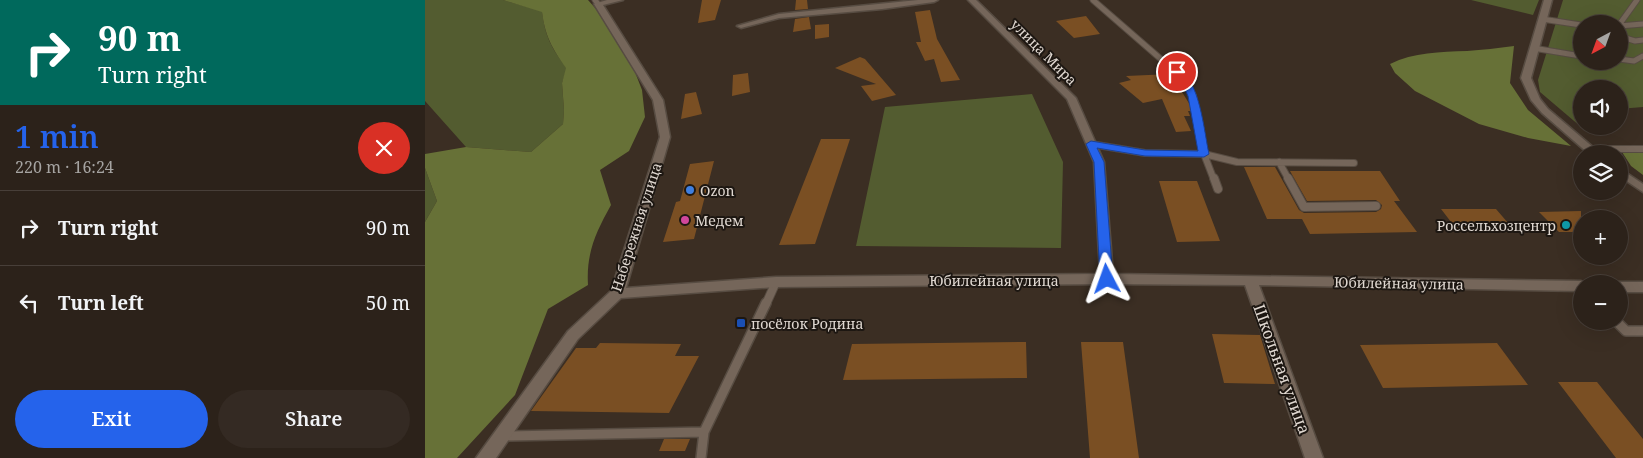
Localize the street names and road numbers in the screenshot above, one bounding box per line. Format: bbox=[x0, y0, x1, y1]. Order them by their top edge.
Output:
street label: улица Мира bbox=[1007, 15, 1081, 89]
street label: Набережная улица bbox=[606, 160, 666, 294]
street label: Юбилейная улица bbox=[929, 271, 1059, 290]
street label: Юбилейная улица bbox=[1334, 272, 1464, 294]
street label: Школьная улица bbox=[1248, 301, 1316, 437]

